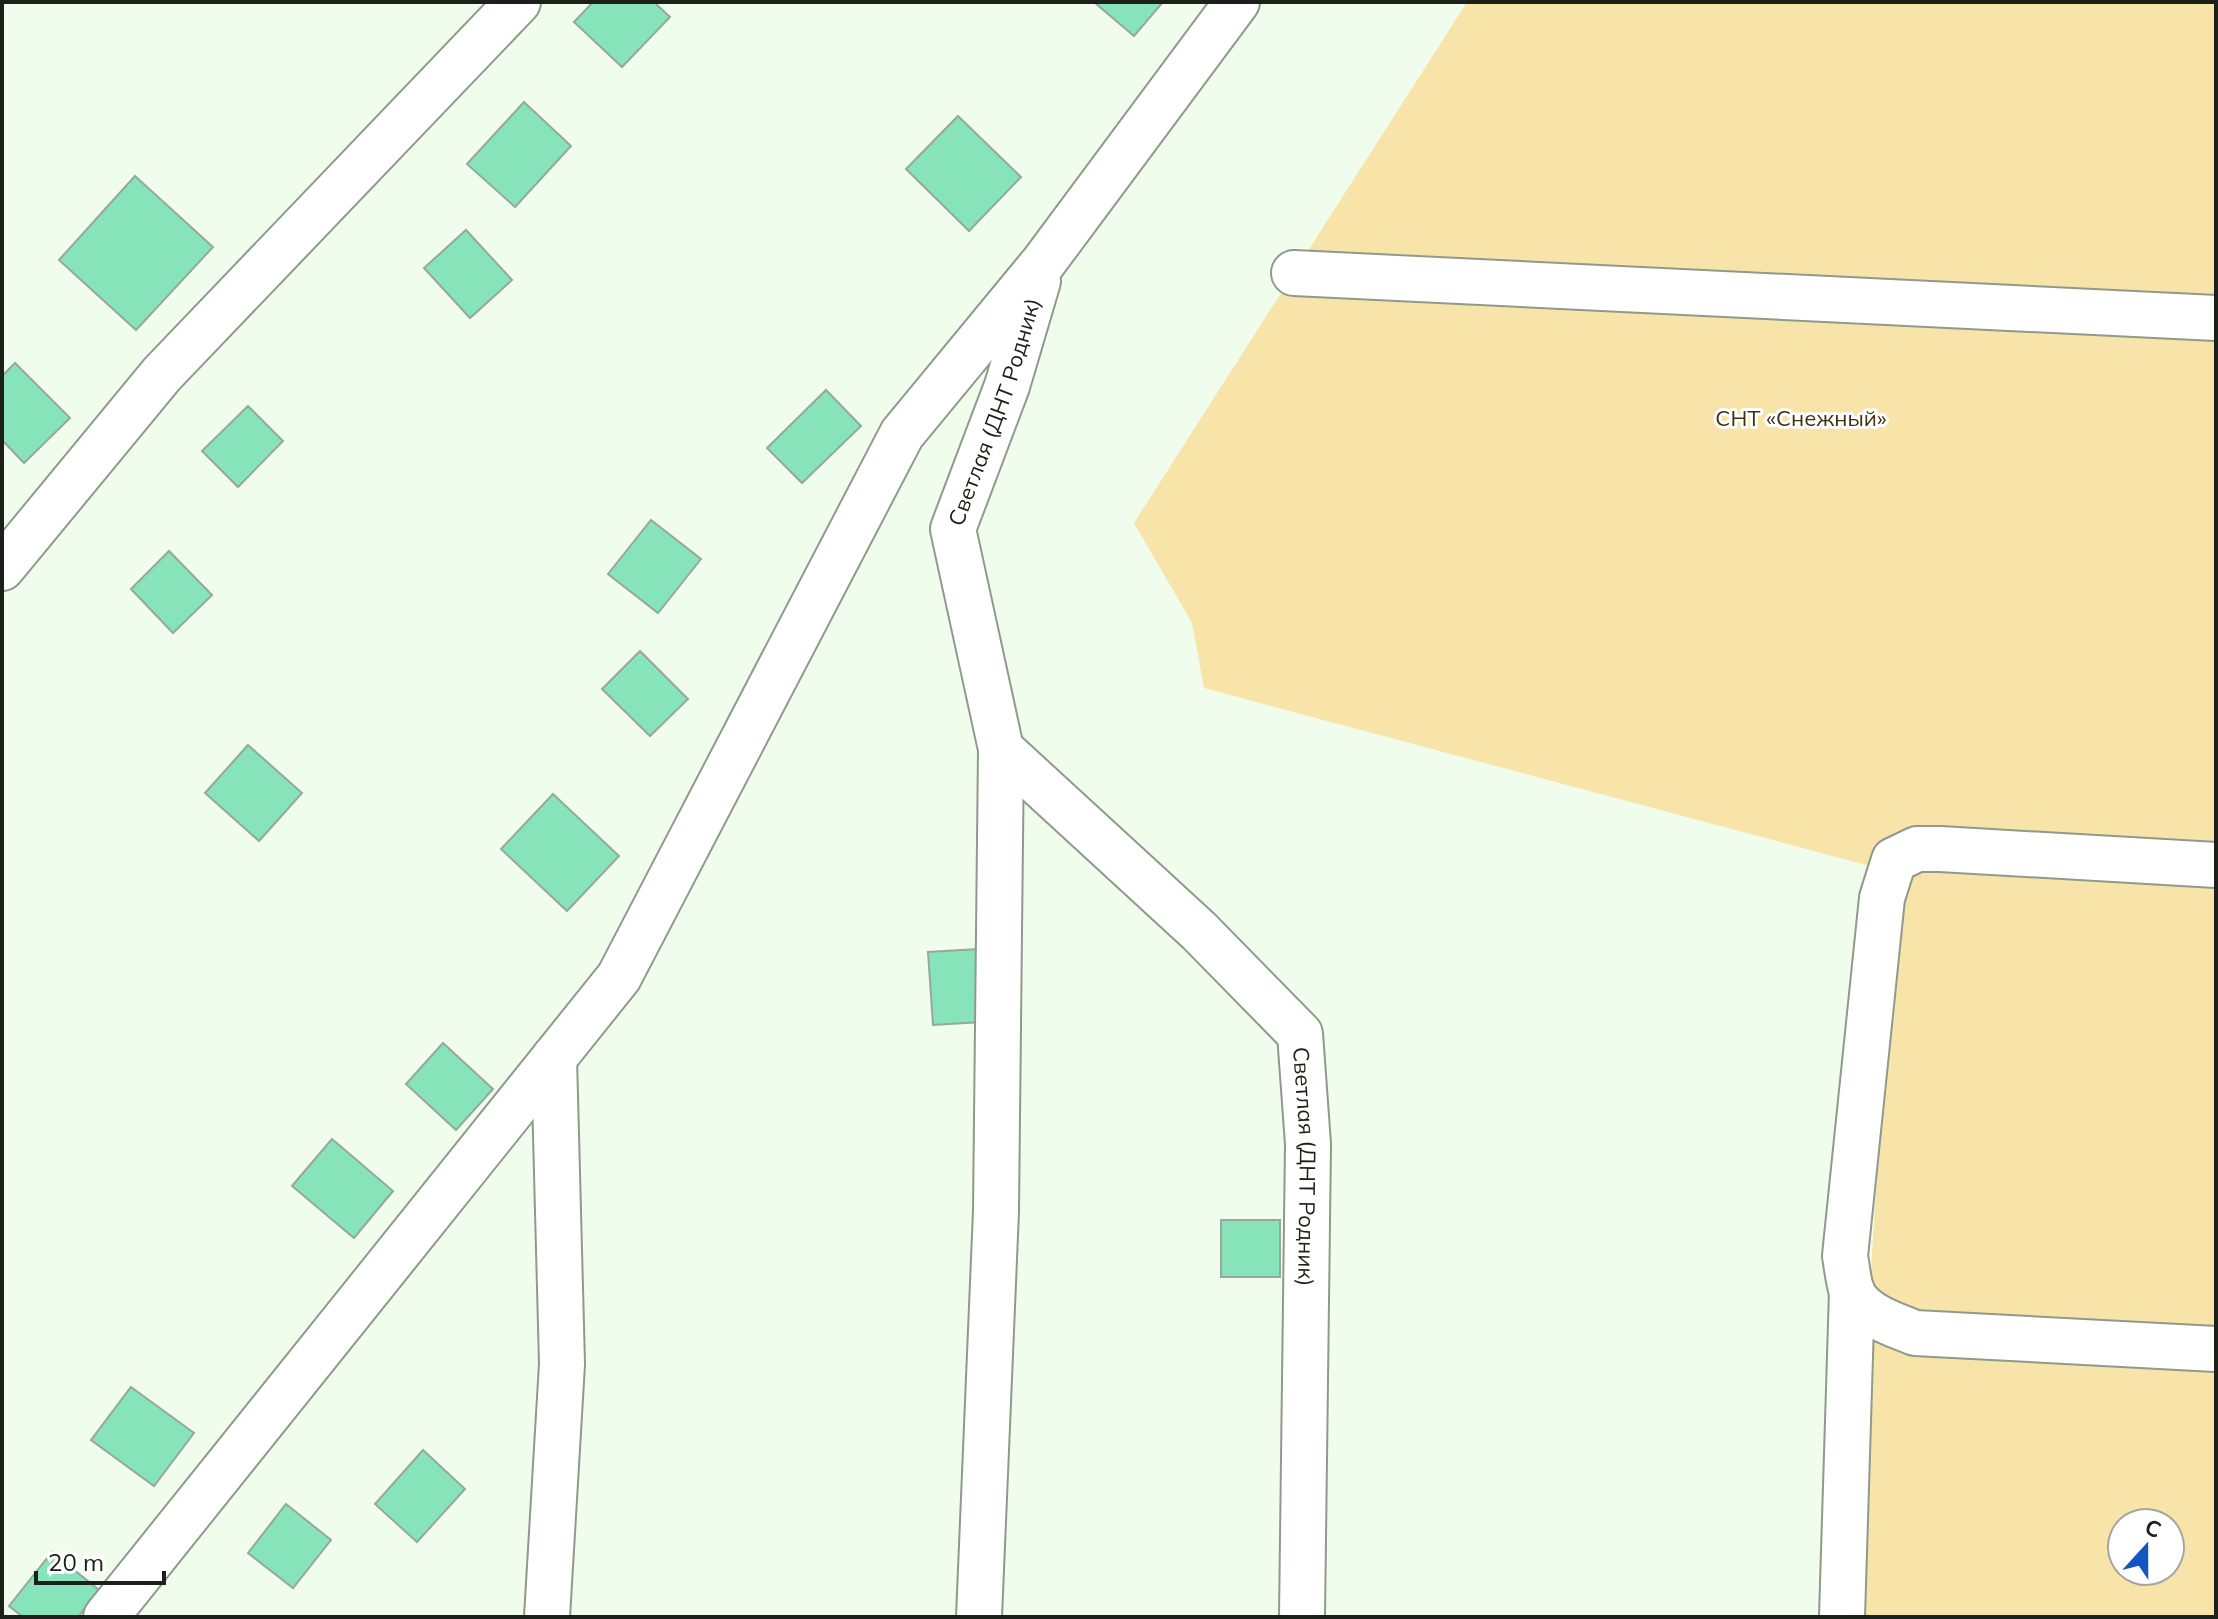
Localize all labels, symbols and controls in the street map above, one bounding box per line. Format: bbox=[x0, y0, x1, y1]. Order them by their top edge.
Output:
street label: Светлая (ДНТ Родник) bbox=[942, 294, 1046, 530]
park label: СНТ «Снежный» bbox=[1715, 404, 1887, 432]
street label: Светлая (ДНТ Родник) bbox=[1287, 1046, 1322, 1286]
north arrow bbox=[2106, 1507, 2186, 1587]
text: С bbox=[2141, 1513, 2165, 1544]
scale bar bbox=[36, 1535, 164, 1585]
text: 20 m bbox=[48, 1547, 104, 1577]

